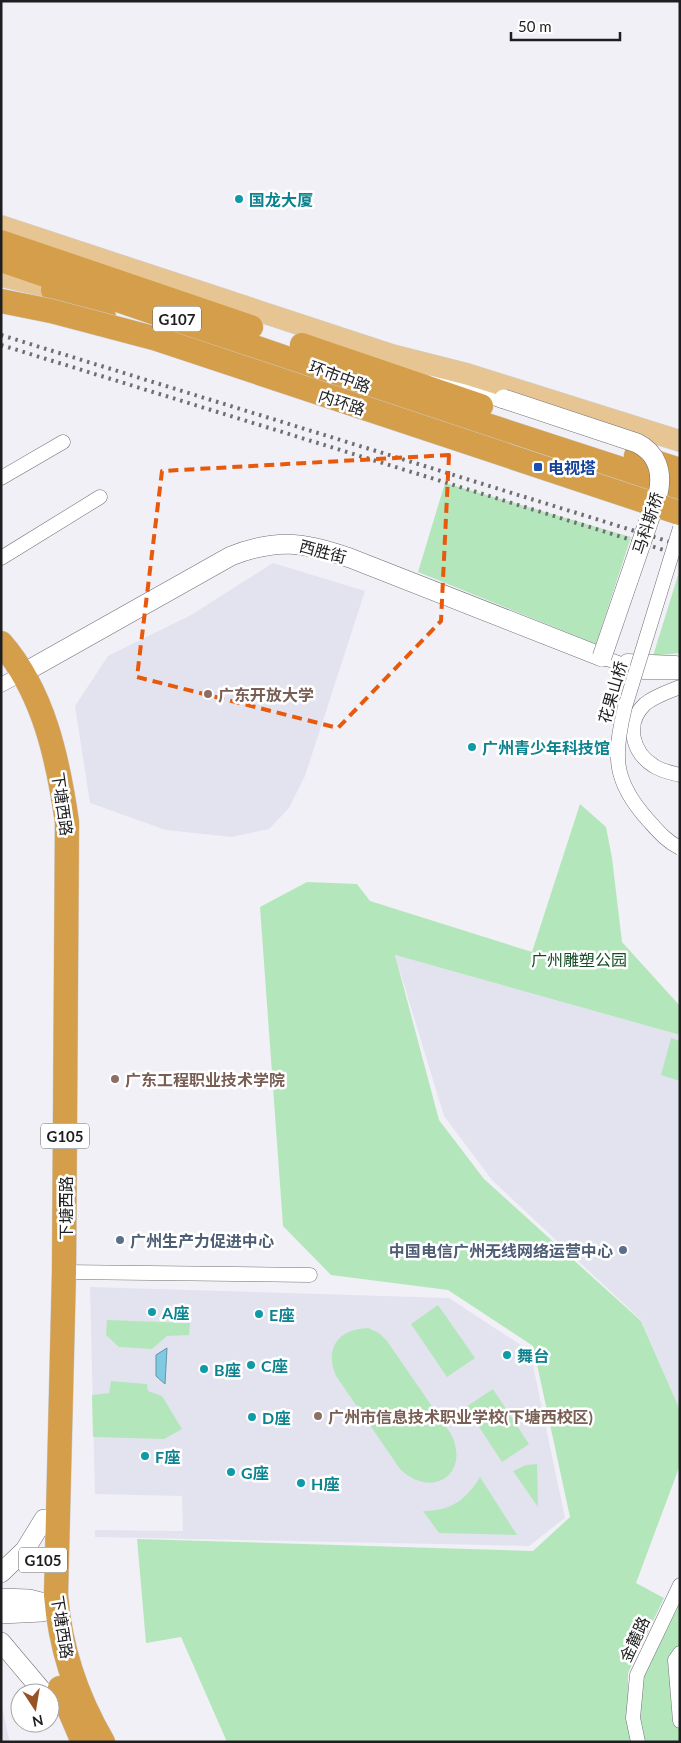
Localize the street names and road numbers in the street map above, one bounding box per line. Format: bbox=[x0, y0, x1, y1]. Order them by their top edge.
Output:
road number: G107 bbox=[153, 306, 201, 332]
street label: 环市中路 bbox=[307, 356, 373, 396]
street label: 内环路 bbox=[316, 386, 368, 418]
street label: 马科斯桥 bbox=[628, 490, 666, 556]
street label: 西胜街 bbox=[297, 536, 349, 566]
street label: 花果山桥 bbox=[594, 659, 630, 725]
street label: 下塘西路 bbox=[49, 771, 77, 837]
road number: G105 bbox=[41, 1124, 89, 1148]
street label: 下塘西路 bbox=[56, 1176, 75, 1240]
road number: G105 bbox=[19, 1548, 67, 1572]
street label: 下塘西路 bbox=[49, 1594, 77, 1660]
street label: 金麓路 bbox=[615, 1613, 653, 1665]

